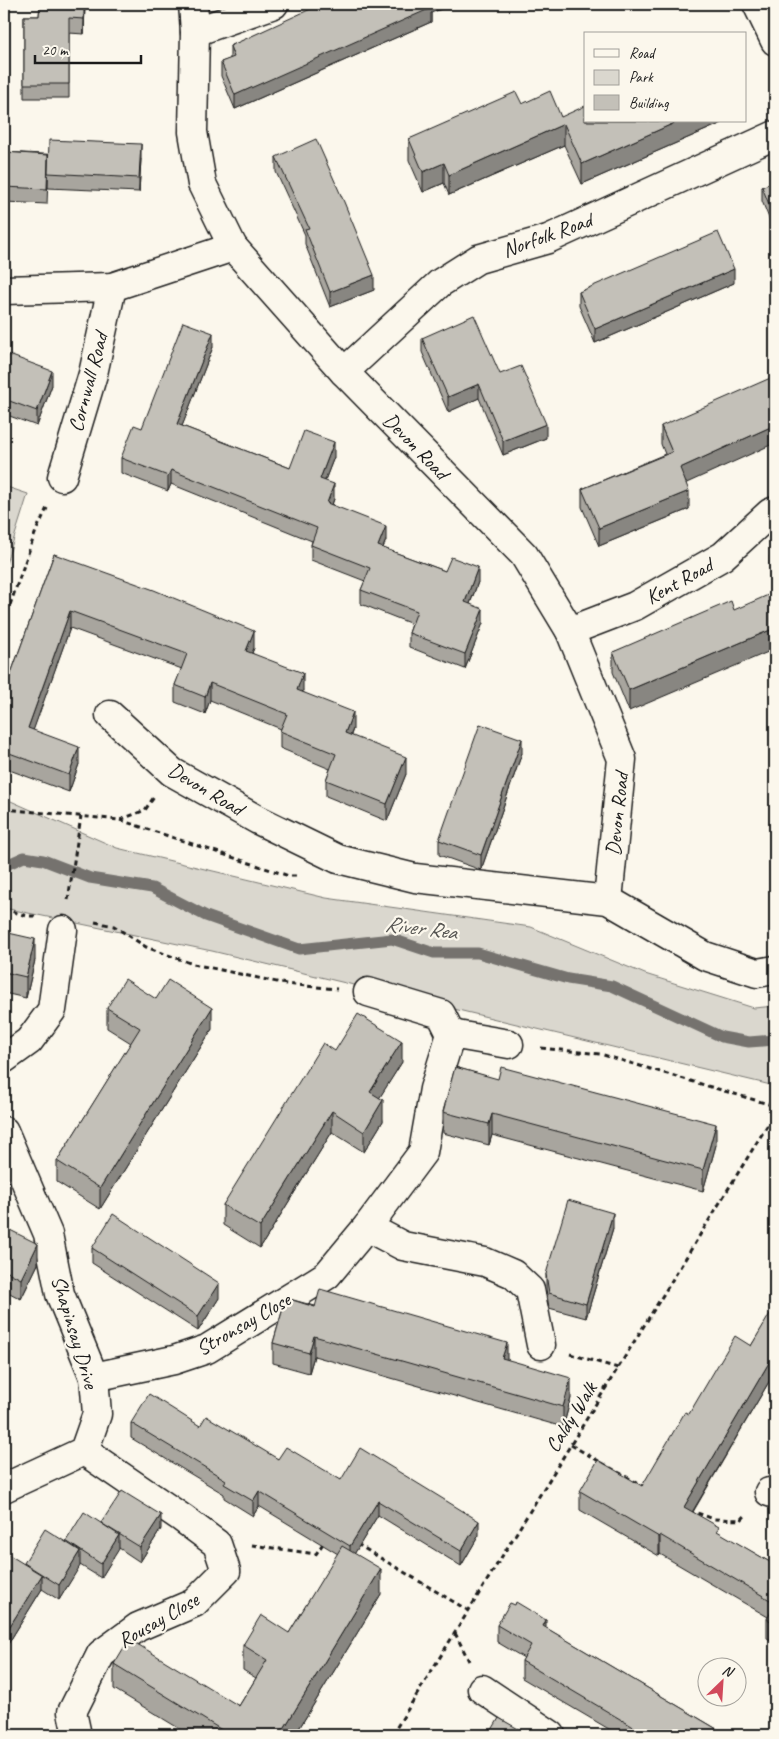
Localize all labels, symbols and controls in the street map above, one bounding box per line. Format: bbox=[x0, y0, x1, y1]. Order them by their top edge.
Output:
scale bar bbox=[35, 32, 141, 64]
legend bbox=[584, 32, 746, 122]
text: 20 m bbox=[42, 41, 69, 60]
text: Road bbox=[629, 44, 656, 63]
text: Park bbox=[629, 68, 654, 87]
text: Building bbox=[629, 94, 669, 113]
street label: Norfolk Road bbox=[499, 206, 599, 263]
street label: Cornwall Road bbox=[62, 327, 114, 434]
street label: Devon Road bbox=[378, 407, 456, 487]
street label: Kent Road bbox=[641, 551, 719, 610]
street label: Devon Road bbox=[164, 756, 251, 823]
street label: Devon Road bbox=[600, 768, 635, 857]
water label: River Rea bbox=[384, 910, 460, 947]
street label: Shapinsay Drive bbox=[46, 1272, 105, 1393]
street label: Stronsay Close bbox=[191, 1285, 297, 1361]
street label: Caldy Walk bbox=[539, 1376, 603, 1457]
street label: Rousay Close bbox=[113, 1586, 204, 1654]
north arrow bbox=[696, 1656, 746, 1706]
text: N bbox=[720, 1661, 737, 1681]

